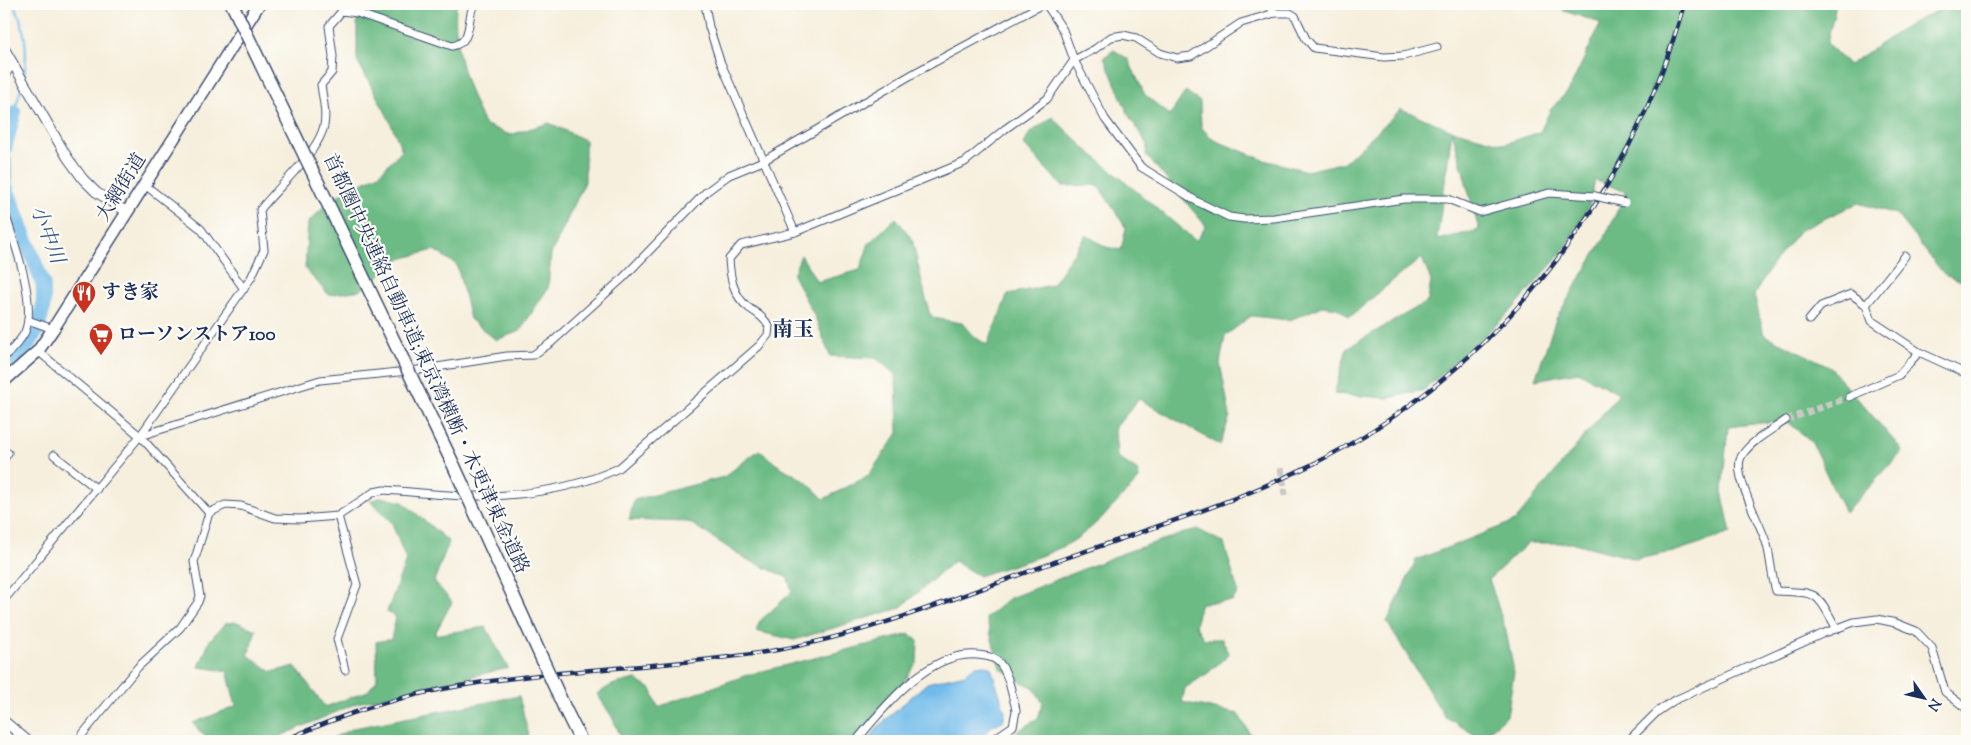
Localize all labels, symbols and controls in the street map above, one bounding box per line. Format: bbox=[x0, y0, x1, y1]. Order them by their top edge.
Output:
street label: 大網街道 bbox=[90, 149, 154, 227]
street label: 首都圏中央連絡自動車道;東京湾横断・木更津東金道路 bbox=[315, 149, 535, 579]
water label: 小中川 bbox=[22, 202, 71, 270]
restaurant icon: すき家 bbox=[71, 280, 97, 314]
place label: すき家 bbox=[102, 280, 159, 307]
district label: 南玉 bbox=[772, 316, 814, 346]
supermarket icon: ローソンストア100 bbox=[88, 322, 114, 356]
place label: ローソンストア100 bbox=[118, 322, 275, 349]
north arrow bbox=[1898, 672, 1948, 722]
text: N bbox=[1922, 694, 1945, 714]

